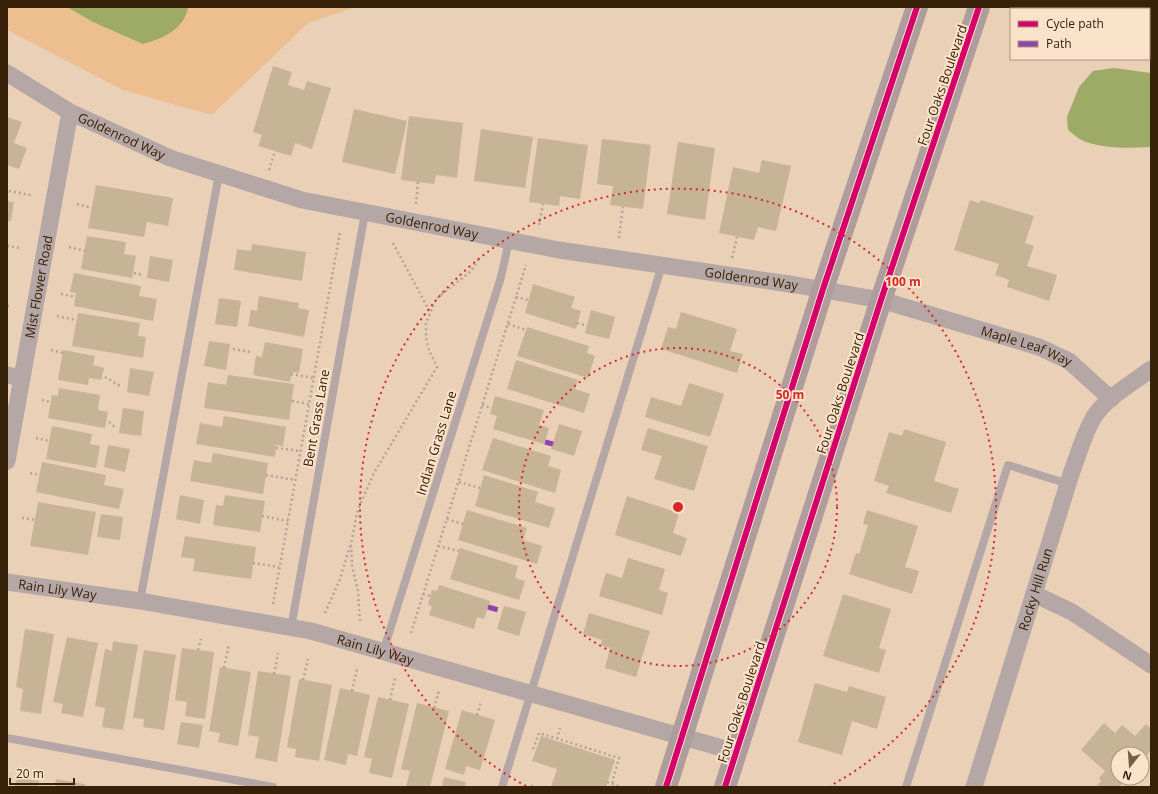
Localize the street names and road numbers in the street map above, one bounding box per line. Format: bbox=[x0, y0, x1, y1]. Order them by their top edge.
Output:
street label: Four Oaks Boulevard bbox=[913, 22, 971, 148]
street label: Goldenrod Way bbox=[75, 108, 169, 164]
street label: Goldenrod Way bbox=[384, 207, 480, 243]
street label: Mist Flower Road bbox=[20, 234, 57, 340]
street label: Goldenrod Way bbox=[704, 263, 800, 294]
street label: Maple Leaf Way bbox=[979, 321, 1076, 370]
street label: Four Oaks Boulevard bbox=[812, 330, 868, 456]
street label: Bent Grass Lane bbox=[299, 368, 333, 468]
street label: Indian Grass Lane bbox=[412, 389, 460, 497]
street label: Rocky Hill Run bbox=[1014, 546, 1057, 633]
street label: Rain Lily Way bbox=[17, 575, 98, 604]
street label: Rain Lily Way bbox=[335, 630, 416, 669]
street label: Four Oaks Boulevard bbox=[713, 639, 769, 765]

